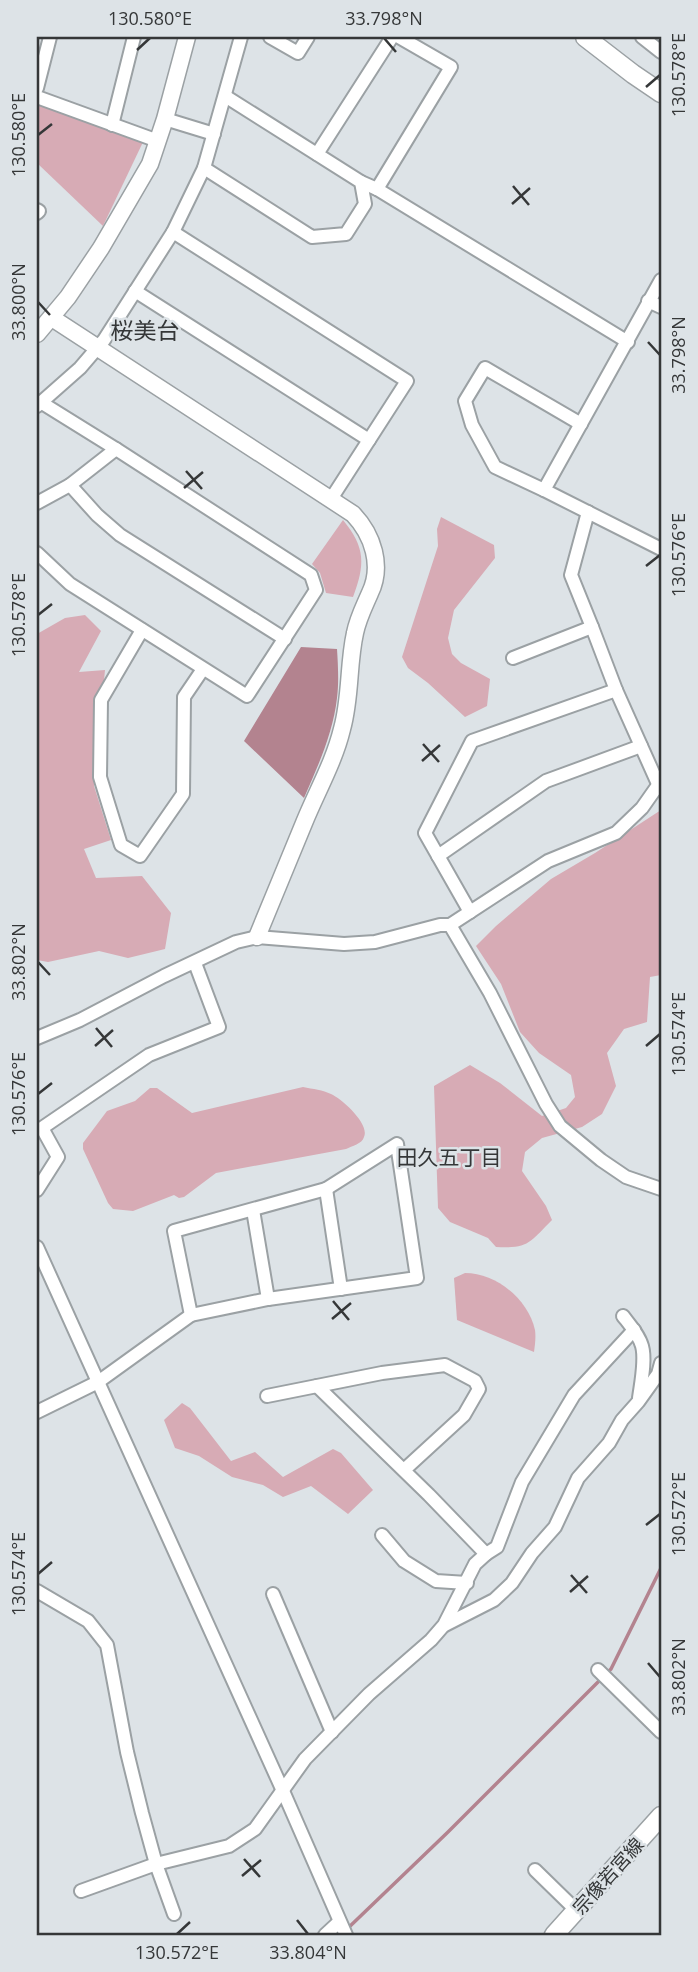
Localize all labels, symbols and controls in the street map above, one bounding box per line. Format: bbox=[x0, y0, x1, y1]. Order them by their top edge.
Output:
text: 130.580°E bbox=[108, 6, 192, 30]
text: 33.798°N bbox=[345, 6, 423, 30]
text: 130.578°E bbox=[666, 33, 690, 117]
text: 130.580°E bbox=[6, 93, 30, 177]
text: 33.800°N bbox=[6, 263, 30, 341]
district label: 桜美台 bbox=[111, 314, 180, 346]
text: 33.798°N bbox=[666, 316, 690, 394]
text: 130.576°E bbox=[666, 513, 690, 597]
text: 130.578°E bbox=[6, 573, 30, 657]
text: 33.802°N bbox=[6, 923, 30, 1001]
text: 130.574°E bbox=[666, 992, 690, 1076]
text: 130.576°E bbox=[6, 1052, 30, 1136]
district label: 田久五丁目 bbox=[397, 1143, 502, 1171]
text: 130.572°E bbox=[666, 1472, 690, 1556]
text: 130.574°E bbox=[6, 1532, 30, 1616]
text: 33.802°N bbox=[666, 1638, 690, 1716]
street label: 宗像若宮線 bbox=[567, 1832, 649, 1920]
text: 130.572°E bbox=[135, 1940, 219, 1964]
text: 33.804°N bbox=[269, 1940, 347, 1964]

